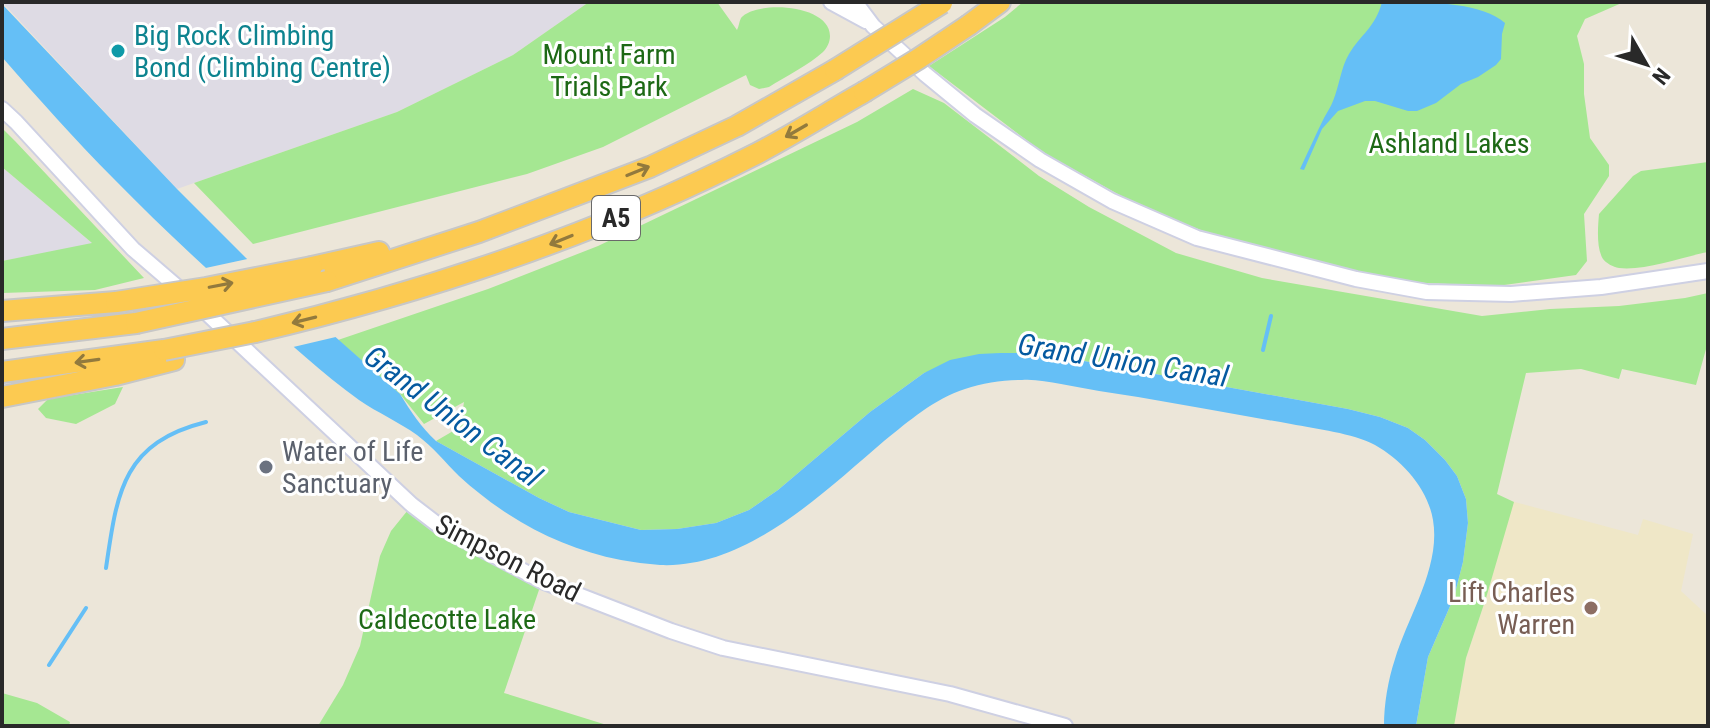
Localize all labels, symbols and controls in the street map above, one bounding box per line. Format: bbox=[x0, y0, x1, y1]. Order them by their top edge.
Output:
place label: Big Rock Climbing Bond (Climbing Centre) bbox=[134, 19, 391, 84]
north arrow bbox=[1606, 24, 1686, 104]
park label: Mount Farm Trials Park bbox=[542, 38, 676, 103]
marker: Big Rock Climbing Bond (Climbing Centre) bbox=[109, 42, 127, 60]
text: N bbox=[1647, 63, 1675, 89]
one-way arrow bbox=[785, 123, 808, 139]
park label: Ashland Lakes bbox=[1368, 127, 1530, 160]
one-way arrow bbox=[625, 163, 650, 178]
road number: A5 bbox=[592, 196, 640, 240]
one-way arrow bbox=[549, 234, 574, 249]
one-way arrow bbox=[208, 277, 233, 292]
one-way arrow bbox=[292, 314, 318, 329]
water label: Grand Union Canal bbox=[1015, 326, 1231, 394]
water label: Grand Union Canal bbox=[358, 338, 549, 494]
one-way arrow bbox=[75, 354, 100, 369]
place label: Water of Life Sanctuary bbox=[282, 435, 423, 500]
marker: Water of Life Sanctuary bbox=[257, 458, 275, 476]
street label: Simpson Road bbox=[430, 507, 586, 609]
place label: Lift Charles Warren bbox=[1448, 576, 1575, 641]
marker: Lift Charles Warren bbox=[1582, 599, 1600, 617]
park label: Caldecotte Lake bbox=[358, 603, 536, 636]

